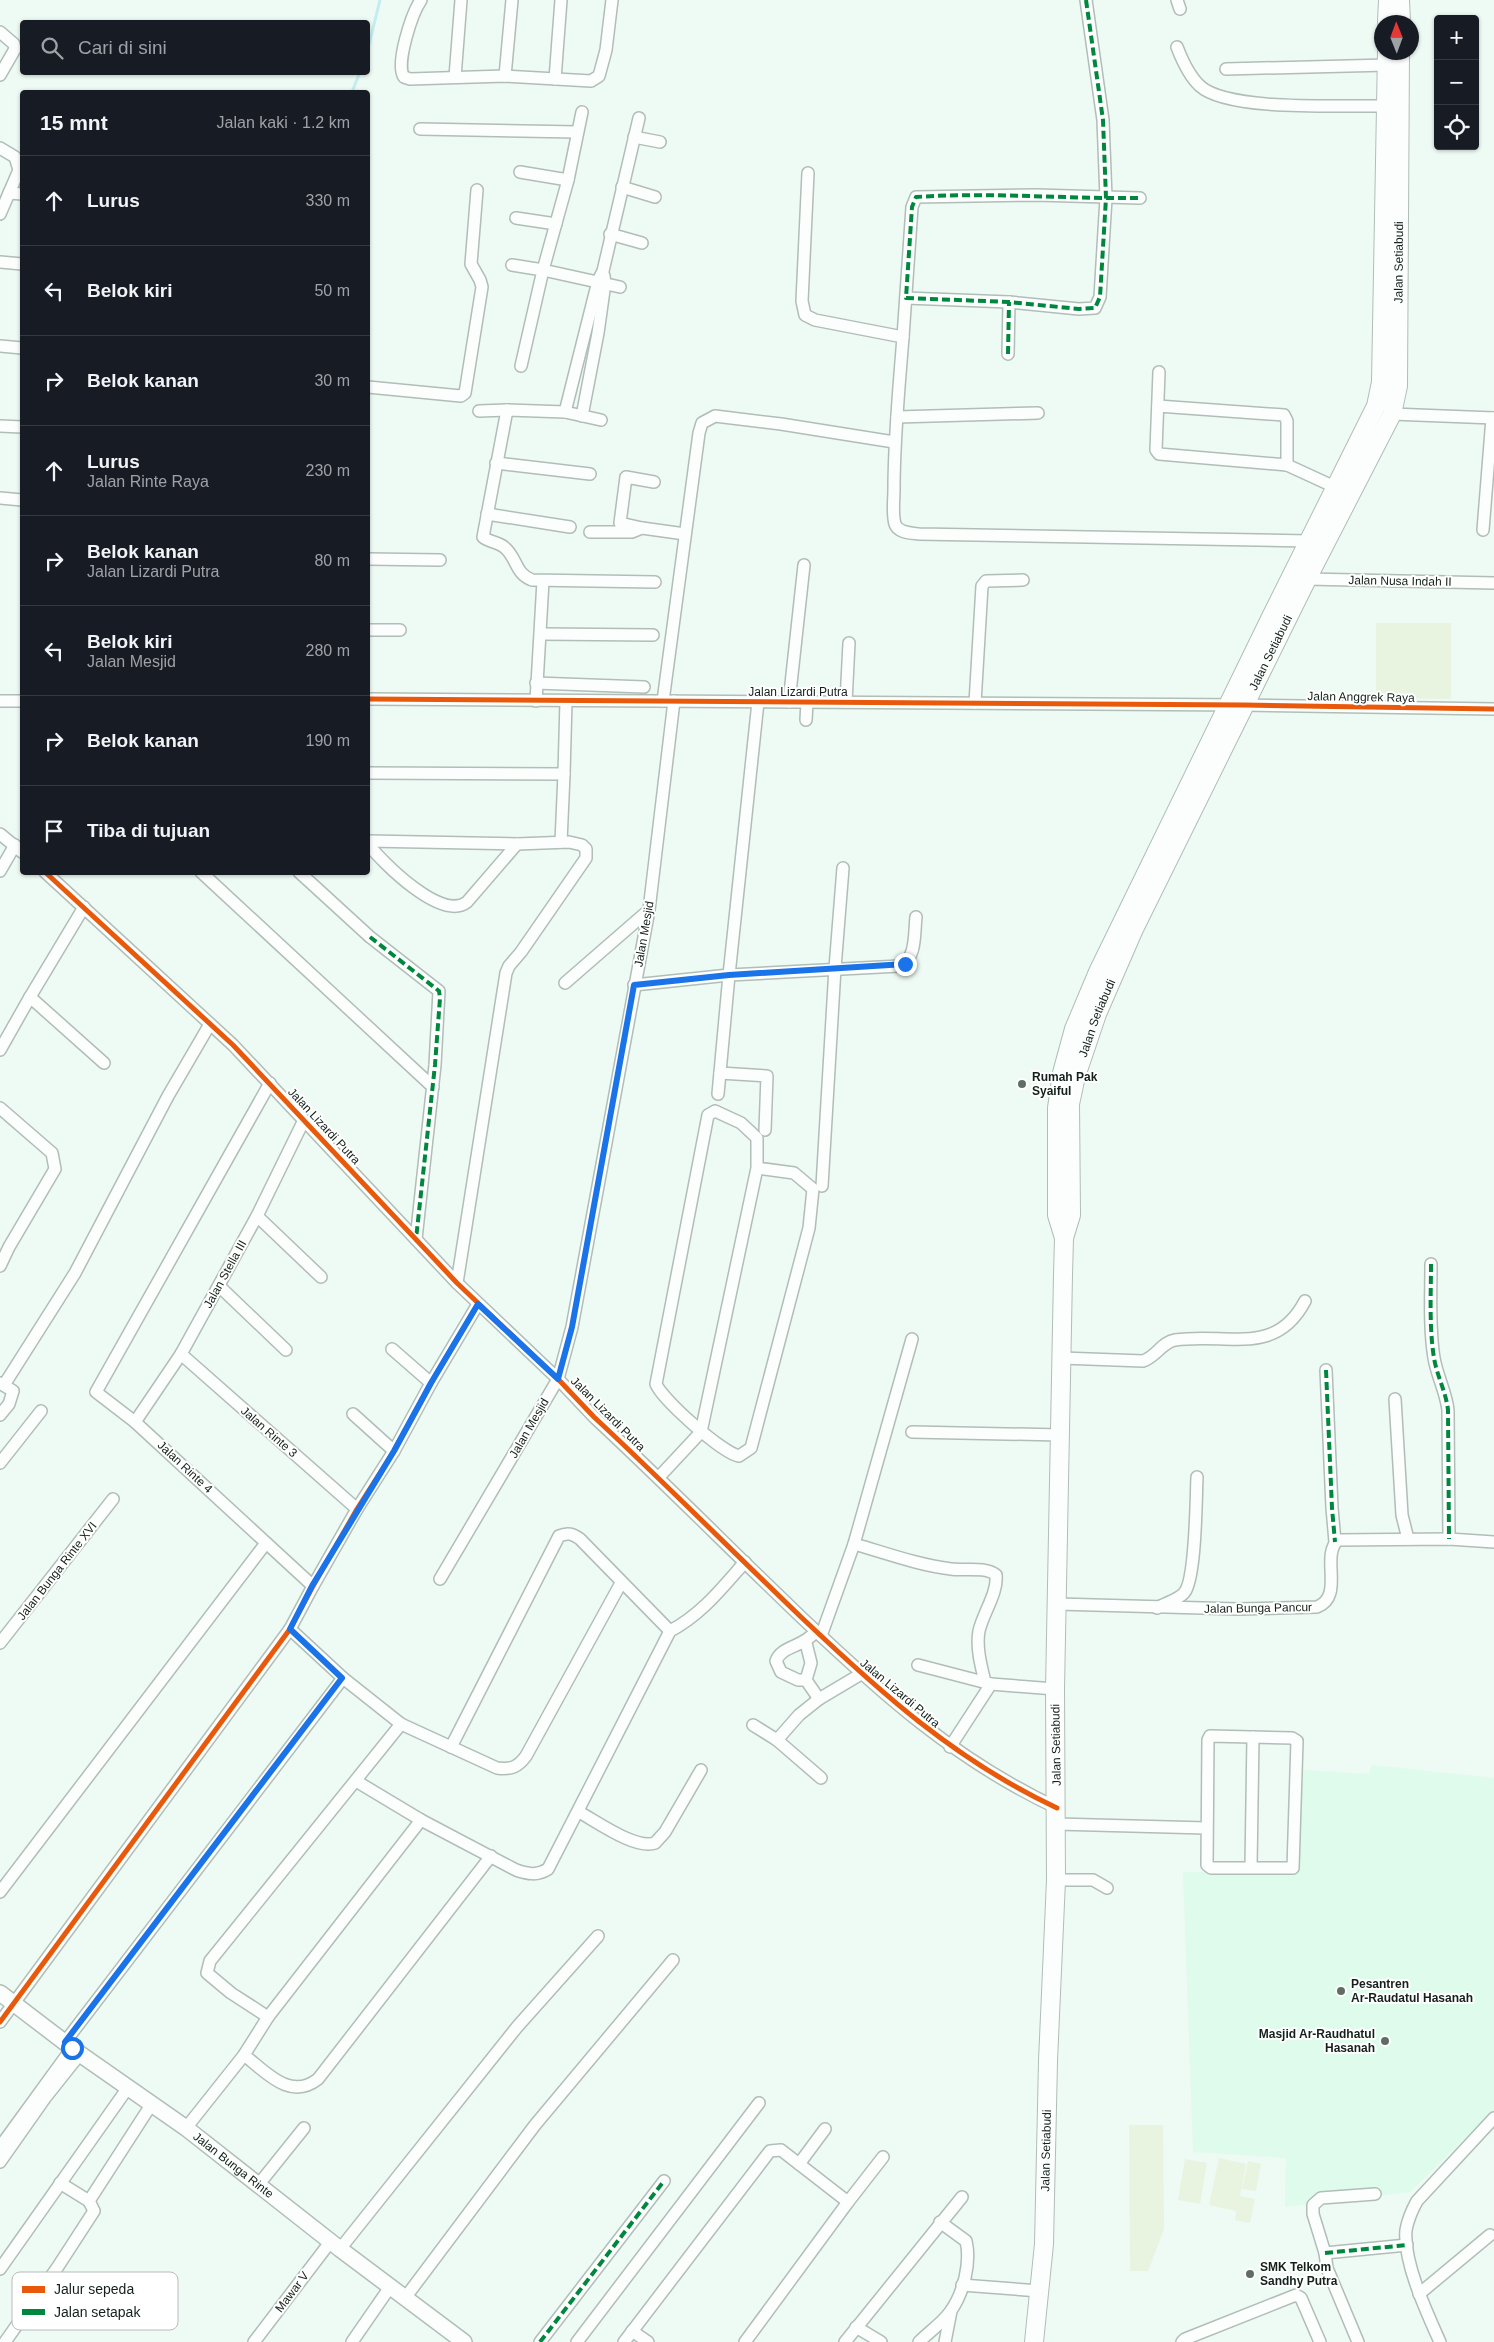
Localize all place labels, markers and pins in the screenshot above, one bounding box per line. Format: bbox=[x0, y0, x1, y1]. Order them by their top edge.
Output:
place label: Rumah Pak Syaiful bbox=[1032, 1070, 1098, 1098]
marker: Rumah Pak Syaiful bbox=[1016, 1078, 1028, 1090]
place label: Pesantren Ar-Raudatul Hasanah bbox=[1351, 1977, 1473, 2005]
marker: Pesantren Ar-Raudatul Hasanah bbox=[1335, 1985, 1347, 1997]
place label: Masjid Ar-Raudhatul Hasanah bbox=[1259, 2027, 1375, 2055]
marker: Masjid Ar-Raudhatul Hasanah bbox=[1379, 2035, 1391, 2047]
place label: SMK Telkom Sandhy Putra bbox=[1260, 2260, 1338, 2288]
marker: SMK Telkom Sandhy Putra bbox=[1244, 2268, 1256, 2280]

